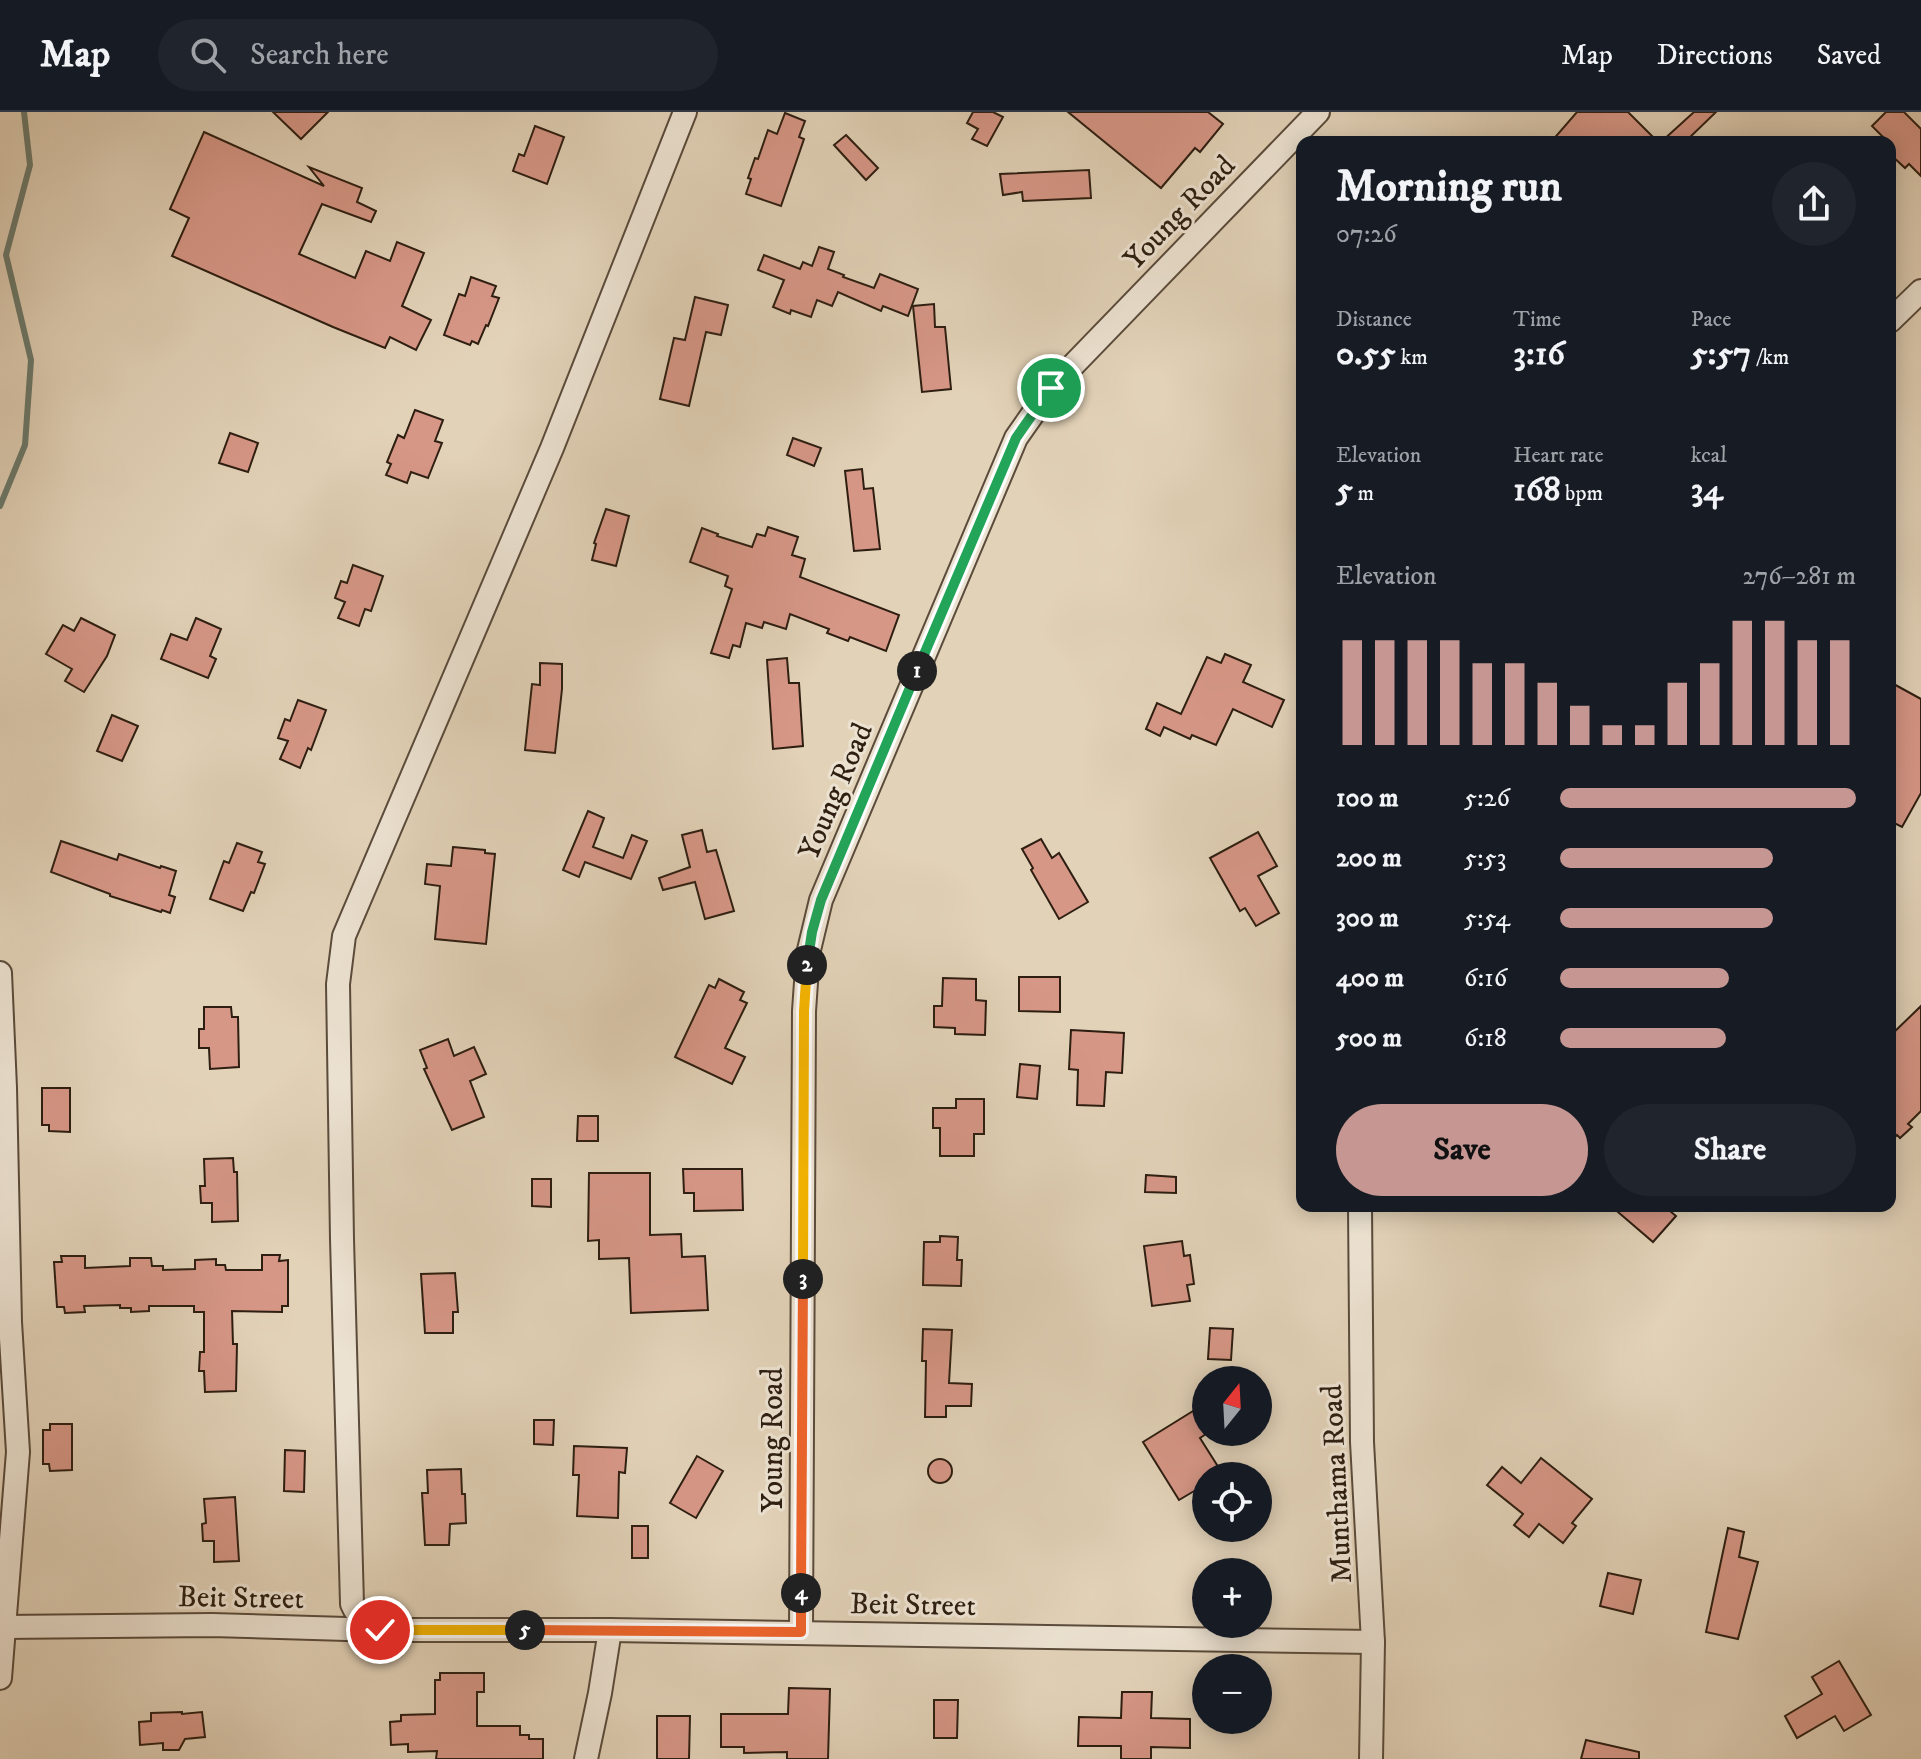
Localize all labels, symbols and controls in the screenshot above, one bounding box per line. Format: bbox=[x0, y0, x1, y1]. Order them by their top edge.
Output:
search box bbox=[158, 19, 718, 91]
text: Map bbox=[40, 31, 110, 79]
icon: search bbox=[186, 33, 230, 77]
text: Search here bbox=[250, 37, 389, 74]
text: Map bbox=[1561, 38, 1613, 73]
text: Directions bbox=[1657, 38, 1773, 73]
text: Saved bbox=[1817, 38, 1881, 73]
street label: Young Road bbox=[1116, 148, 1244, 278]
text: Morning run bbox=[1336, 160, 1562, 215]
button: share bbox=[1772, 162, 1856, 246]
text: 07:26 bbox=[1336, 218, 1397, 251]
text: Distance bbox=[1336, 306, 1412, 333]
text: Time bbox=[1513, 306, 1561, 333]
text: Pace bbox=[1691, 306, 1731, 333]
text: 0.55 bbox=[1336, 333, 1396, 375]
text: 3:16 bbox=[1513, 333, 1565, 375]
text: 5:57 bbox=[1691, 333, 1751, 375]
text: km bbox=[1396, 344, 1428, 371]
text: /km bbox=[1751, 344, 1789, 371]
pin bbox=[1017, 354, 1085, 422]
icon: arrive bbox=[1029, 366, 1073, 410]
text: Elevation bbox=[1336, 442, 1421, 469]
text: Heart rate bbox=[1513, 442, 1604, 469]
text: kcal bbox=[1691, 442, 1727, 469]
text: 5 bbox=[1336, 469, 1353, 511]
text: 168 bbox=[1513, 469, 1560, 511]
text: 34 bbox=[1691, 469, 1723, 511]
text: m bbox=[1353, 480, 1374, 507]
text: bpm bbox=[1560, 480, 1603, 507]
text: Elevation bbox=[1336, 560, 1437, 593]
text: 276–281 m bbox=[1743, 560, 1856, 593]
pin: 1 bbox=[897, 651, 937, 691]
text: 1 bbox=[913, 657, 921, 684]
street label: Young Road bbox=[791, 718, 882, 866]
text: 100 m bbox=[1336, 782, 1399, 815]
text: 5:26 bbox=[1464, 782, 1510, 815]
text: 200 m bbox=[1336, 842, 1402, 875]
text: 5:53 bbox=[1464, 842, 1506, 875]
text: 300 m bbox=[1336, 902, 1399, 935]
text: 5:54 bbox=[1464, 902, 1510, 935]
pin: 2 bbox=[787, 945, 827, 985]
text: 2 bbox=[802, 951, 812, 978]
text: 400 m bbox=[1336, 962, 1404, 995]
text: 6:16 bbox=[1464, 962, 1507, 995]
text: 500 m bbox=[1336, 1022, 1402, 1055]
text: 6:18 bbox=[1464, 1022, 1507, 1055]
button: Save bbox=[1336, 1104, 1588, 1196]
button: Share bbox=[1604, 1104, 1856, 1196]
pin: 3 bbox=[783, 1259, 823, 1299]
text: 3 bbox=[799, 1265, 807, 1292]
north arrow bbox=[1192, 1366, 1272, 1446]
map controls bbox=[1192, 1366, 1272, 1734]
street label: Young Road bbox=[755, 1368, 792, 1512]
street label: Munthama Road bbox=[1314, 1384, 1361, 1584]
button: locate bbox=[1192, 1462, 1272, 1542]
button: + bbox=[1192, 1558, 1272, 1638]
pin: 4 bbox=[781, 1573, 821, 1613]
street label: Beit Street bbox=[178, 1579, 304, 1618]
text: 4 bbox=[795, 1579, 807, 1606]
street label: Beit Street bbox=[850, 1586, 976, 1625]
pin bbox=[346, 1596, 414, 1664]
icon: check bbox=[358, 1608, 402, 1652]
pin: 5 bbox=[505, 1610, 545, 1650]
text: 5 bbox=[520, 1616, 530, 1643]
button: − bbox=[1192, 1654, 1272, 1734]

